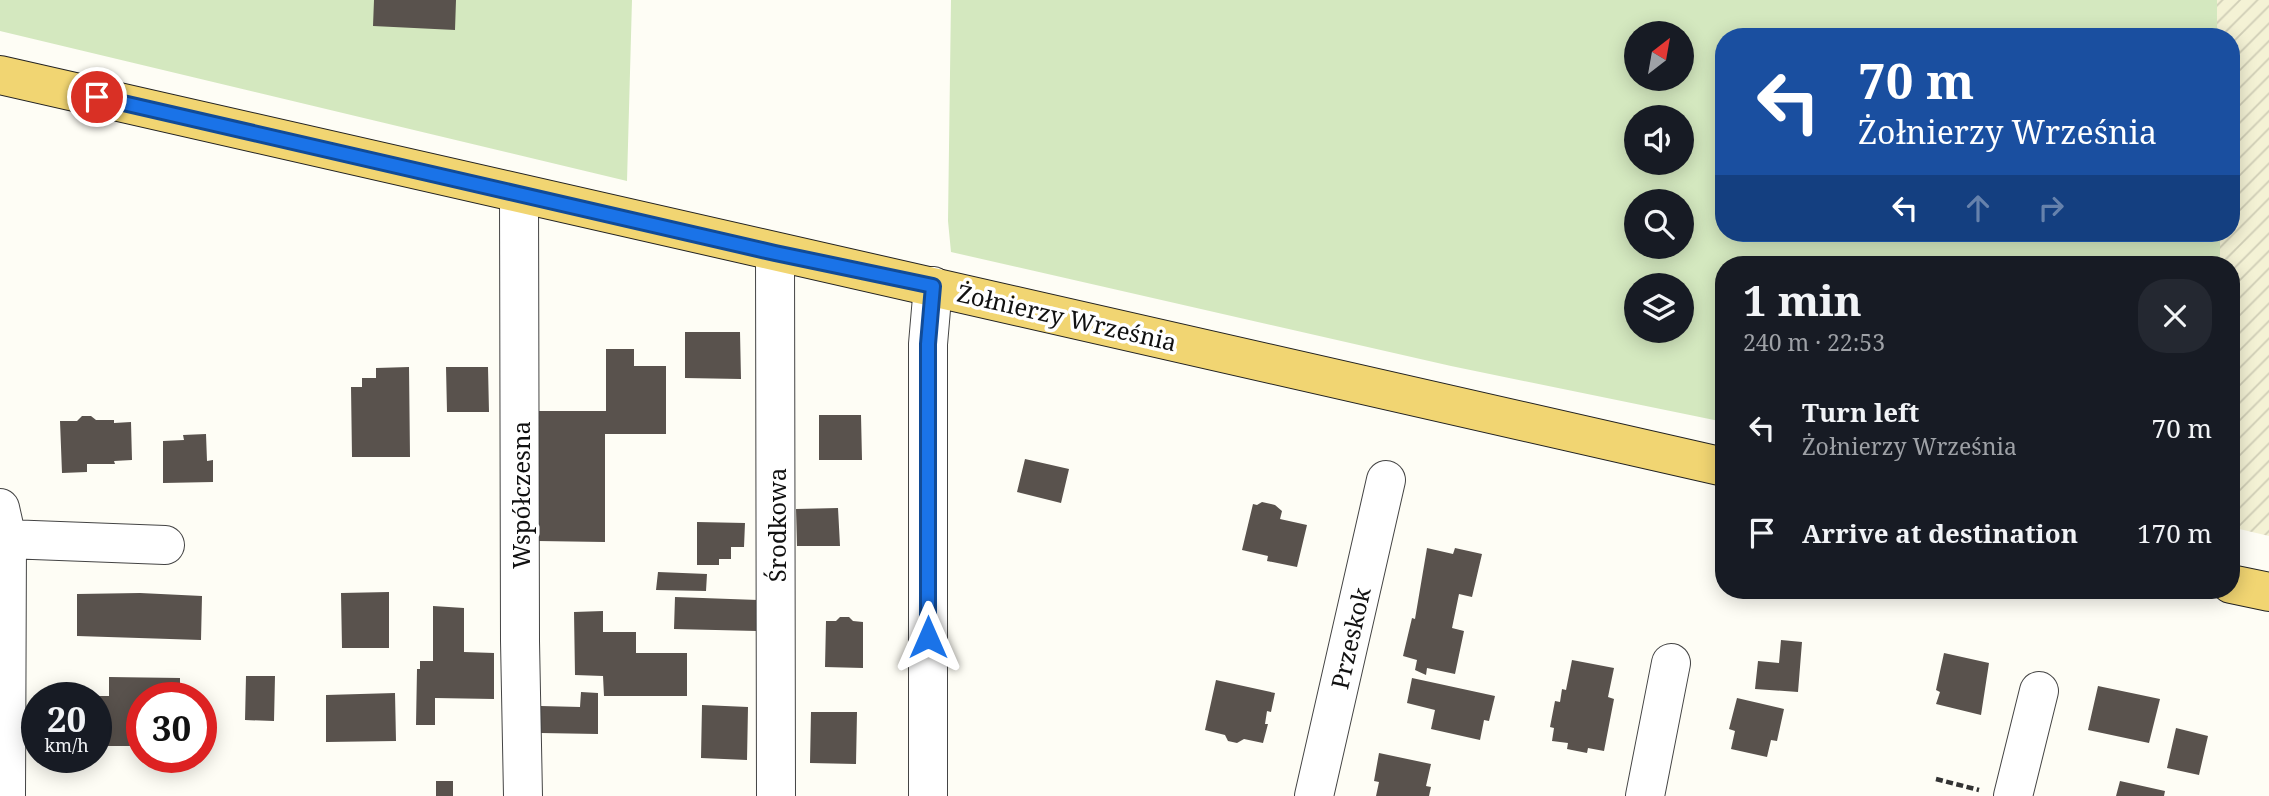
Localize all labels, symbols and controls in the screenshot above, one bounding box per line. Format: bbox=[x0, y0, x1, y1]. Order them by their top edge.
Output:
north arrow bbox=[1624, 21, 1694, 91]
map controls bbox=[1624, 21, 1694, 343]
text: 70 m bbox=[1858, 47, 1974, 113]
icon: left bbox=[1743, 56, 1834, 147]
pin bbox=[67, 67, 127, 127]
icon: arrive bbox=[78, 78, 116, 116]
button: sound bbox=[1624, 105, 1694, 175]
text: Żołnierzy Września bbox=[1858, 110, 2157, 153]
button: search bbox=[1624, 189, 1694, 259]
icon: left bbox=[1886, 189, 1924, 227]
icon: ahead bbox=[1959, 189, 1997, 227]
icon: right bbox=[2032, 189, 2070, 227]
text: 1 min bbox=[1743, 271, 1862, 328]
button: layers bbox=[1624, 273, 1694, 343]
street label: Żołnierzy Września bbox=[954, 276, 1180, 358]
button: close bbox=[2138, 279, 2212, 353]
text: 240 m · 22:53 bbox=[1743, 326, 1885, 358]
text: Turn left bbox=[1802, 394, 1919, 430]
icon: left bbox=[1743, 409, 1781, 447]
text: 70 m bbox=[2152, 410, 2212, 446]
street label: Współczesna bbox=[504, 421, 537, 569]
text: Żołnierzy Września bbox=[1802, 430, 2017, 462]
street label: Środkowa bbox=[760, 468, 793, 582]
icon: arrive bbox=[1743, 514, 1781, 552]
text: Arrive at destination bbox=[1802, 515, 2078, 551]
text: 170 m bbox=[2137, 515, 2212, 551]
street label: Przeskok bbox=[1322, 583, 1378, 692]
position arrow bbox=[891, 600, 965, 674]
speed limit sign: 30 bbox=[126, 682, 217, 773]
text: 20 bbox=[47, 695, 86, 742]
text: km/h bbox=[44, 733, 89, 757]

